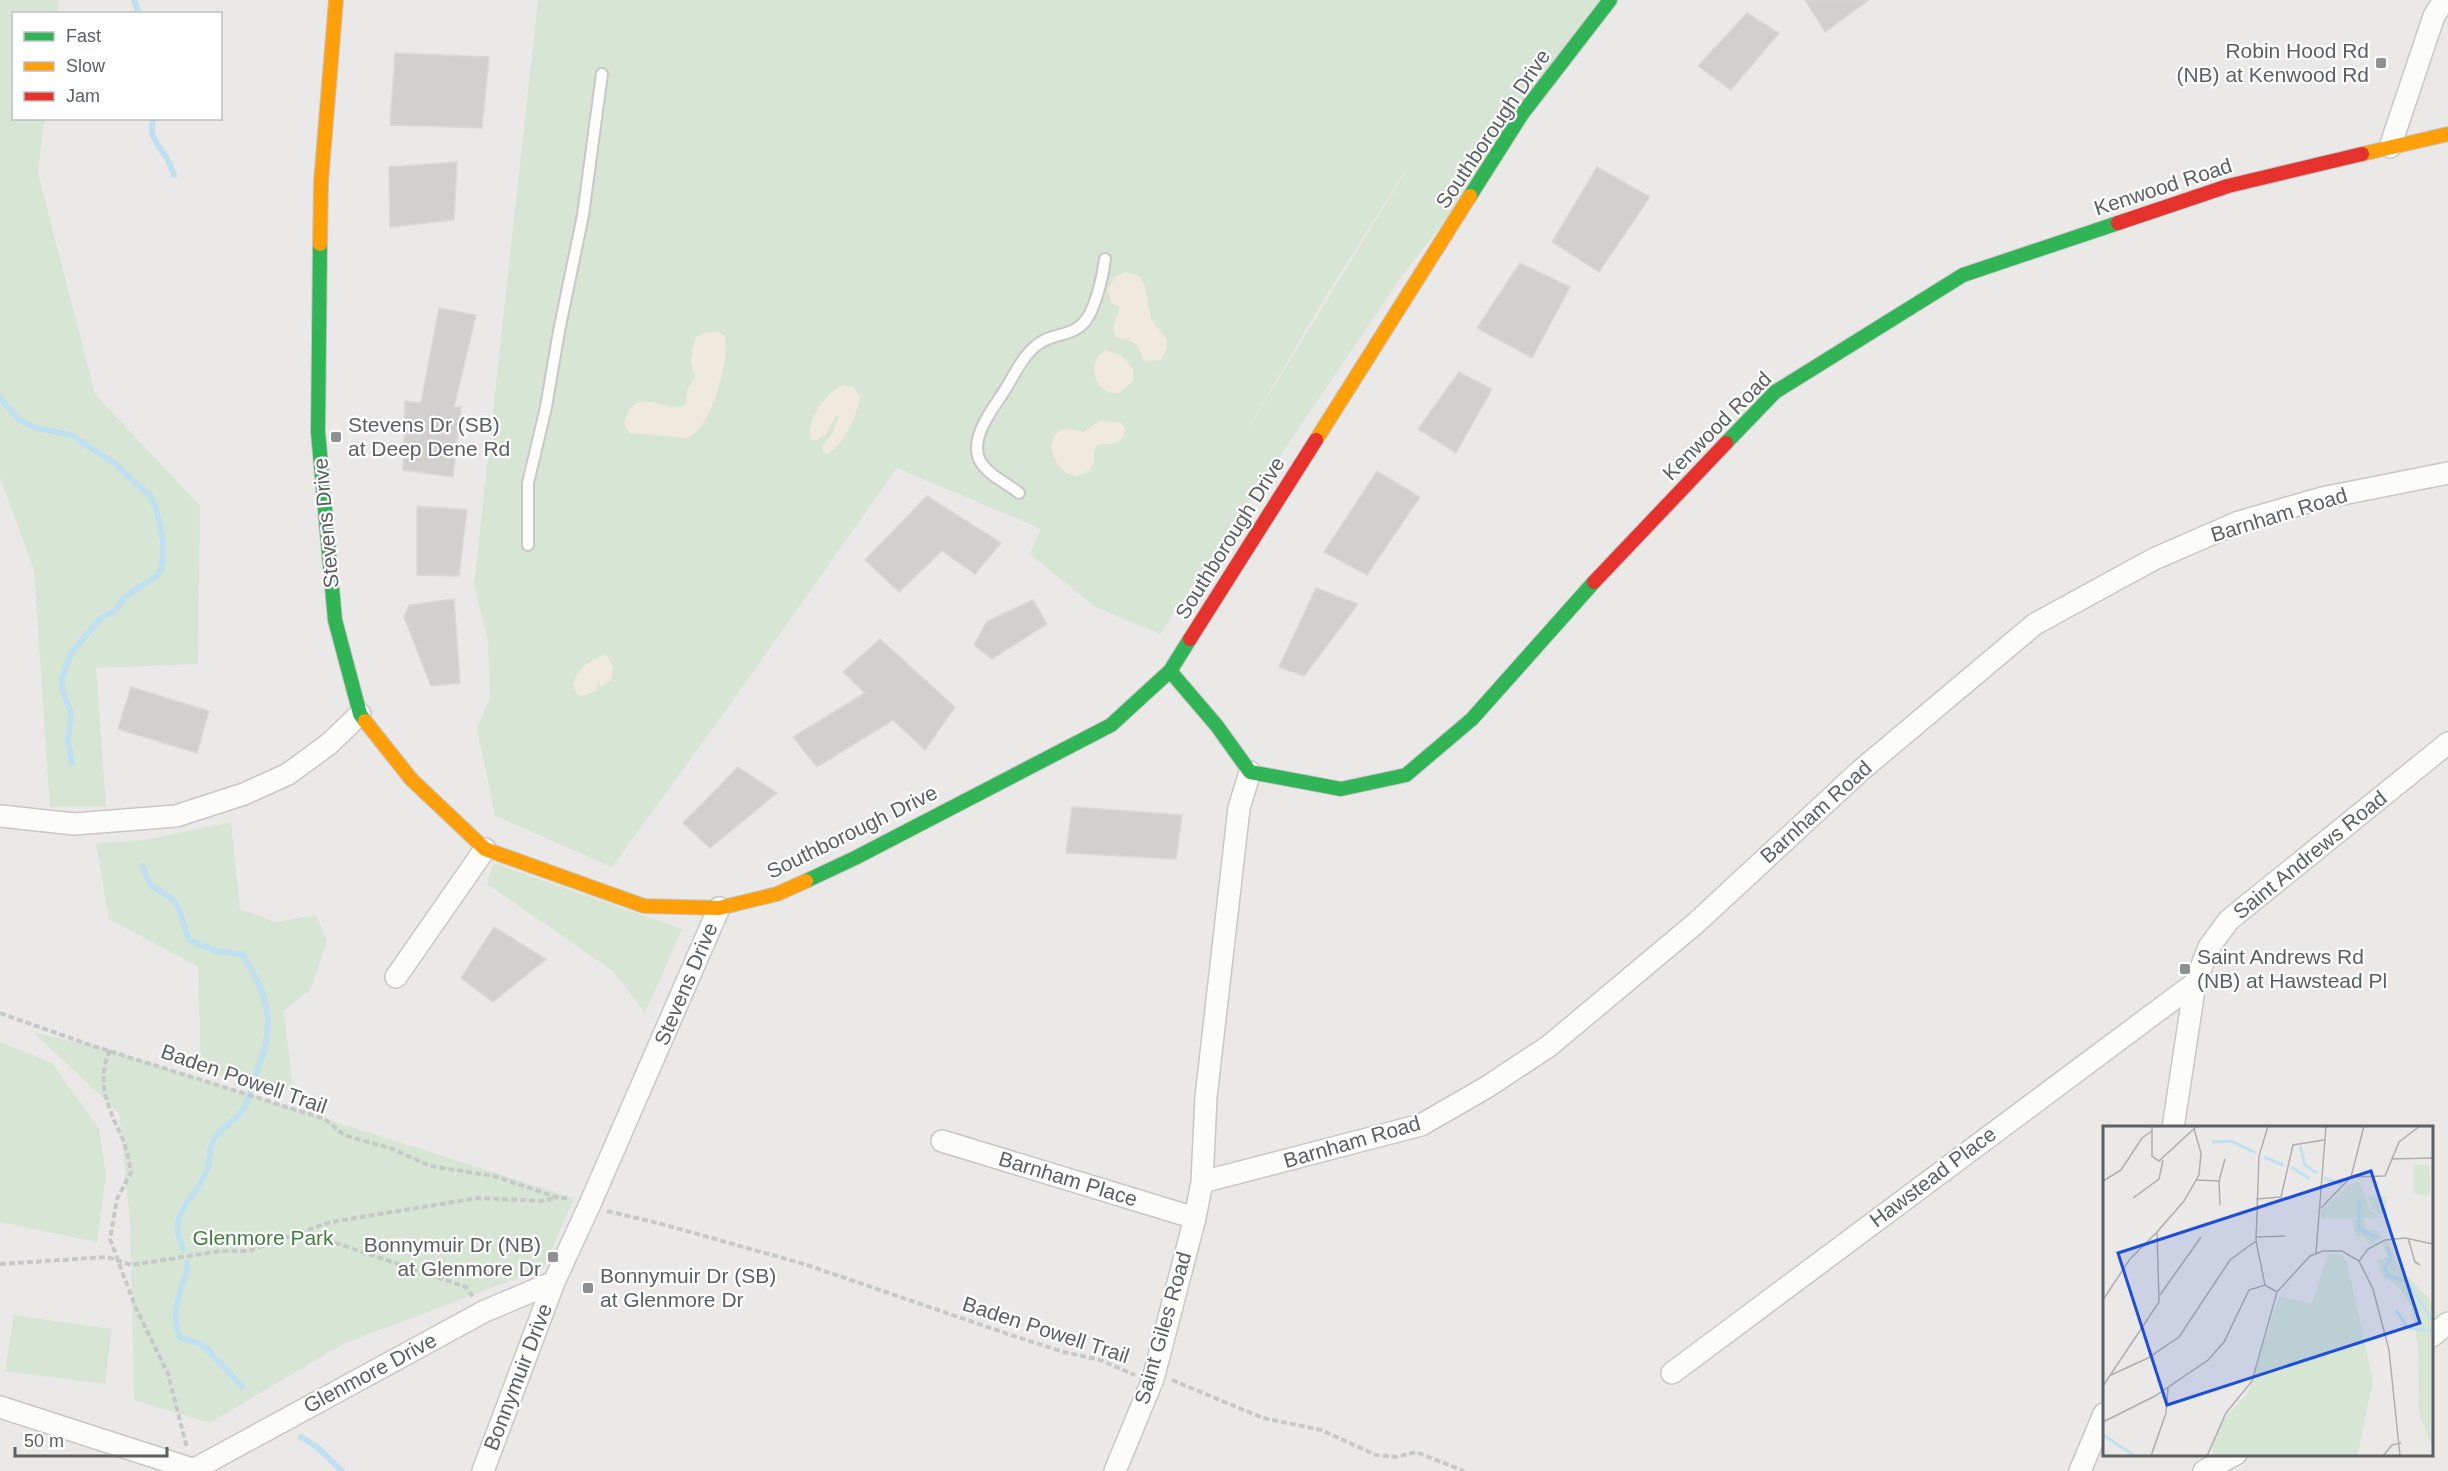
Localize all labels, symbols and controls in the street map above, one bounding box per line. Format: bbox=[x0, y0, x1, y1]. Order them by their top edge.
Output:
legend bbox=[12, 12, 222, 120]
text: Fast bbox=[66, 26, 101, 46]
place label: Robin Hood Rd (NB) at Kenwood Rd bbox=[2176, 39, 2369, 86]
street label: Southborough Drive bbox=[1431, 45, 1554, 213]
text: Slow bbox=[66, 56, 106, 76]
marker: Robin Hood Rd (NB) at Kenwood Rd bbox=[2374, 56, 2388, 70]
text: Jam bbox=[66, 86, 100, 106]
street label: Kenwood Road bbox=[2091, 153, 2235, 220]
street label: Kenwood Road bbox=[1658, 367, 1776, 485]
place label: Stevens Dr (SB) at Deep Dene Rd bbox=[348, 413, 510, 460]
marker: Stevens Dr (SB) at Deep Dene Rd bbox=[329, 430, 343, 444]
street label: Southborough Drive bbox=[1170, 452, 1289, 623]
street label: Stevens Drive bbox=[308, 457, 343, 589]
street label: Barnham Road bbox=[2208, 483, 2350, 546]
street label: Barnham Road bbox=[1755, 756, 1876, 867]
street label: Southborough Drive bbox=[763, 780, 941, 883]
street label: Saint Andrews Road bbox=[2229, 786, 2391, 923]
street label: Stevens Drive bbox=[649, 919, 722, 1048]
place label: Saint Andrews Rd (NB) at Hawstead Pl bbox=[2197, 945, 2387, 992]
marker: Saint Andrews Rd (NB) at Hawstead Pl bbox=[2178, 962, 2192, 976]
street label: Baden Powell Trail bbox=[158, 1039, 330, 1118]
street label: Barnham Road bbox=[1281, 1111, 1423, 1172]
street label: Hawstead Place bbox=[1865, 1122, 2000, 1231]
inset map bbox=[2103, 1126, 2433, 1456]
street label: Barnham Place bbox=[996, 1147, 1140, 1211]
park label: Glenmore Park bbox=[192, 1226, 334, 1249]
place label: Bonnymuir Dr (NB) at Glenmore Dr bbox=[364, 1233, 541, 1280]
street label: Saint Giles Road bbox=[1130, 1249, 1195, 1407]
marker: Bonnymuir Dr (NB) at Glenmore Dr bbox=[546, 1250, 560, 1264]
place label: Bonnymuir Dr (SB) at Glenmore Dr bbox=[600, 1264, 776, 1311]
marker: Bonnymuir Dr (SB) at Glenmore Dr bbox=[581, 1281, 595, 1295]
street label: Baden Powell Trail bbox=[960, 1292, 1132, 1367]
street label: Bonnymuir Drive bbox=[479, 1300, 556, 1453]
street label: Glenmore Drive bbox=[299, 1328, 440, 1417]
scale bar bbox=[15, 1420, 166, 1458]
text: 50 m bbox=[24, 1431, 64, 1451]

